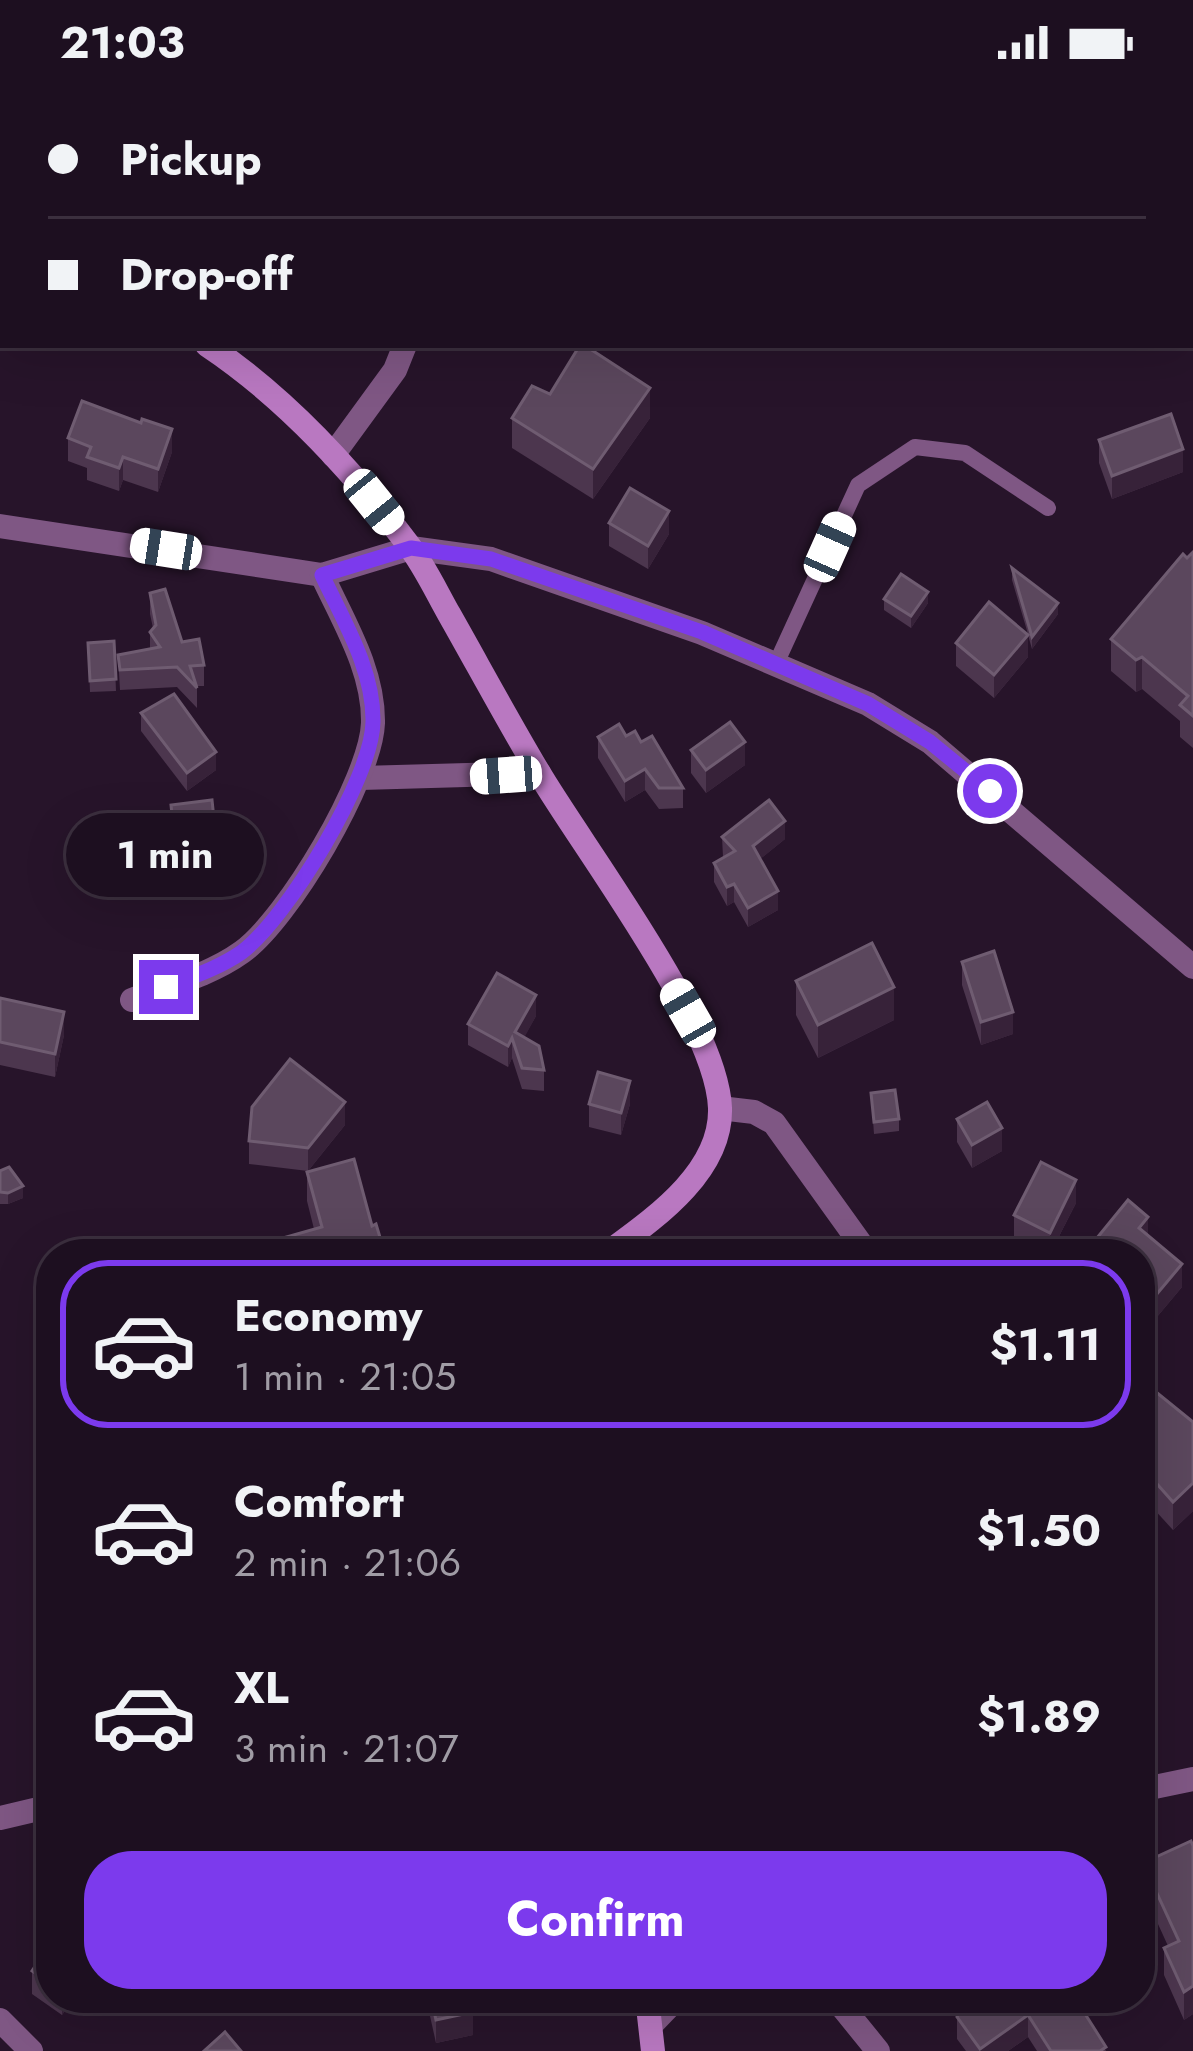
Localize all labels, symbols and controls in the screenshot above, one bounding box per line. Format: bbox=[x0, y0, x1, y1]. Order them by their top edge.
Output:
text: 21:03 bbox=[60, 10, 185, 75]
text: Pickup bbox=[120, 127, 262, 192]
text: Drop-off bbox=[120, 242, 293, 307]
car bbox=[337, 463, 411, 541]
car bbox=[799, 507, 861, 587]
car bbox=[128, 526, 204, 572]
car bbox=[469, 755, 543, 795]
route start bbox=[963, 764, 1017, 818]
callout: 1 min bbox=[67, 813, 265, 897]
text: 1 min bbox=[117, 826, 213, 883]
route end bbox=[139, 960, 193, 1014]
car bbox=[654, 973, 722, 1053]
text: Economy bbox=[234, 1283, 422, 1348]
icon: car bbox=[90, 1290, 198, 1398]
text: $1.11 bbox=[990, 1312, 1101, 1377]
text: 1 min · 21:05 bbox=[234, 1348, 456, 1405]
text: Comfort bbox=[234, 1469, 404, 1534]
icon: car bbox=[90, 1476, 198, 1584]
text: $1.50 bbox=[977, 1498, 1101, 1563]
text: 2 min · 21:06 bbox=[234, 1534, 461, 1591]
text: XL bbox=[234, 1655, 289, 1720]
icon: car bbox=[90, 1662, 198, 1770]
text: $1.89 bbox=[977, 1684, 1101, 1749]
text: 3 min · 21:07 bbox=[234, 1720, 458, 1777]
button: Confirm bbox=[84, 1851, 1107, 1989]

